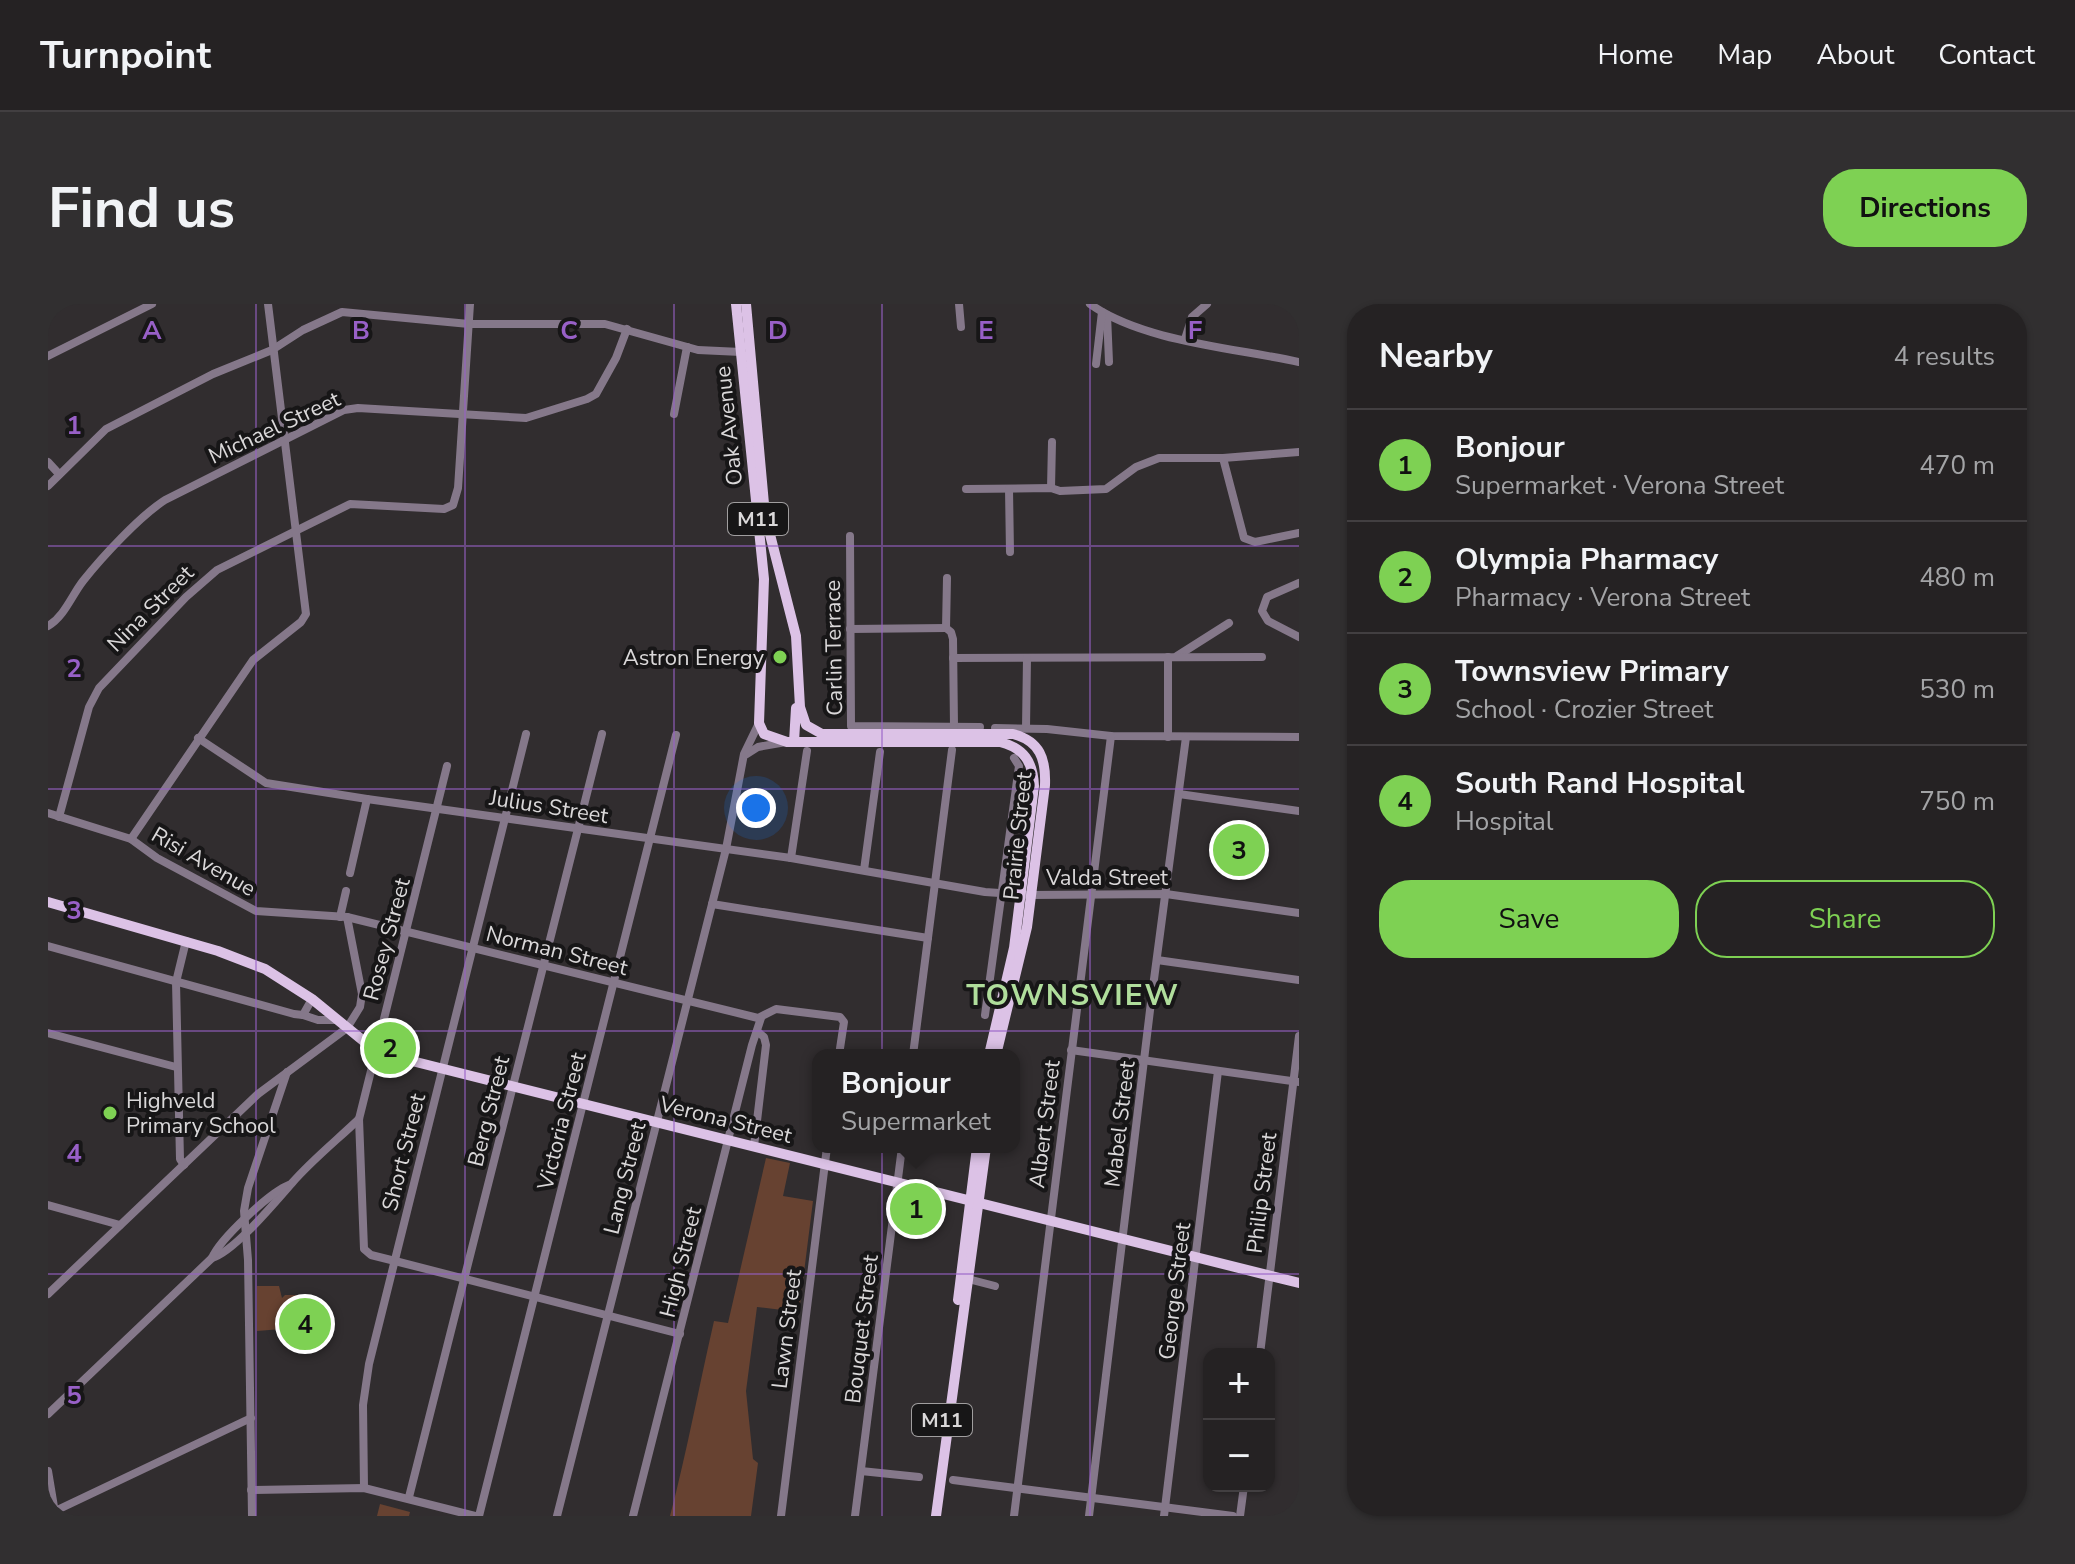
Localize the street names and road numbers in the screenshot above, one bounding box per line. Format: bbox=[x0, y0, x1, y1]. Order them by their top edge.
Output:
street label: Oak Avenue bbox=[708, 365, 750, 487]
street label: Michael Street bbox=[204, 384, 345, 472]
road number: M11 bbox=[728, 503, 788, 535]
street label: Nina Street bbox=[101, 559, 201, 659]
street label: Carlin Terrace bbox=[818, 580, 850, 716]
street label: Prairie Street bbox=[996, 770, 1040, 902]
street label: Julius Street bbox=[486, 783, 611, 831]
street label: Risi Avenue bbox=[146, 820, 261, 904]
street label: Valda Street bbox=[1045, 863, 1168, 893]
street label: Rosey Street bbox=[356, 874, 418, 1004]
street label: Norman Street bbox=[483, 919, 631, 983]
street label: Victoria Street bbox=[530, 1049, 594, 1194]
street label: Berg Street bbox=[461, 1053, 517, 1170]
street label: Albert Street bbox=[1022, 1058, 1068, 1190]
street label: Mabel Street bbox=[1097, 1059, 1143, 1189]
street label: Verona Street bbox=[655, 1089, 795, 1151]
street label: Short Street bbox=[375, 1090, 433, 1214]
street label: Lang Street bbox=[597, 1119, 653, 1238]
street label: Philip Street bbox=[1240, 1131, 1284, 1255]
street label: High Street bbox=[653, 1204, 709, 1321]
street label: George Street bbox=[1152, 1221, 1198, 1361]
street label: Bouquet Street bbox=[838, 1253, 886, 1405]
street label: Lawn Street bbox=[765, 1267, 809, 1391]
road number: M11 bbox=[912, 1404, 972, 1436]

